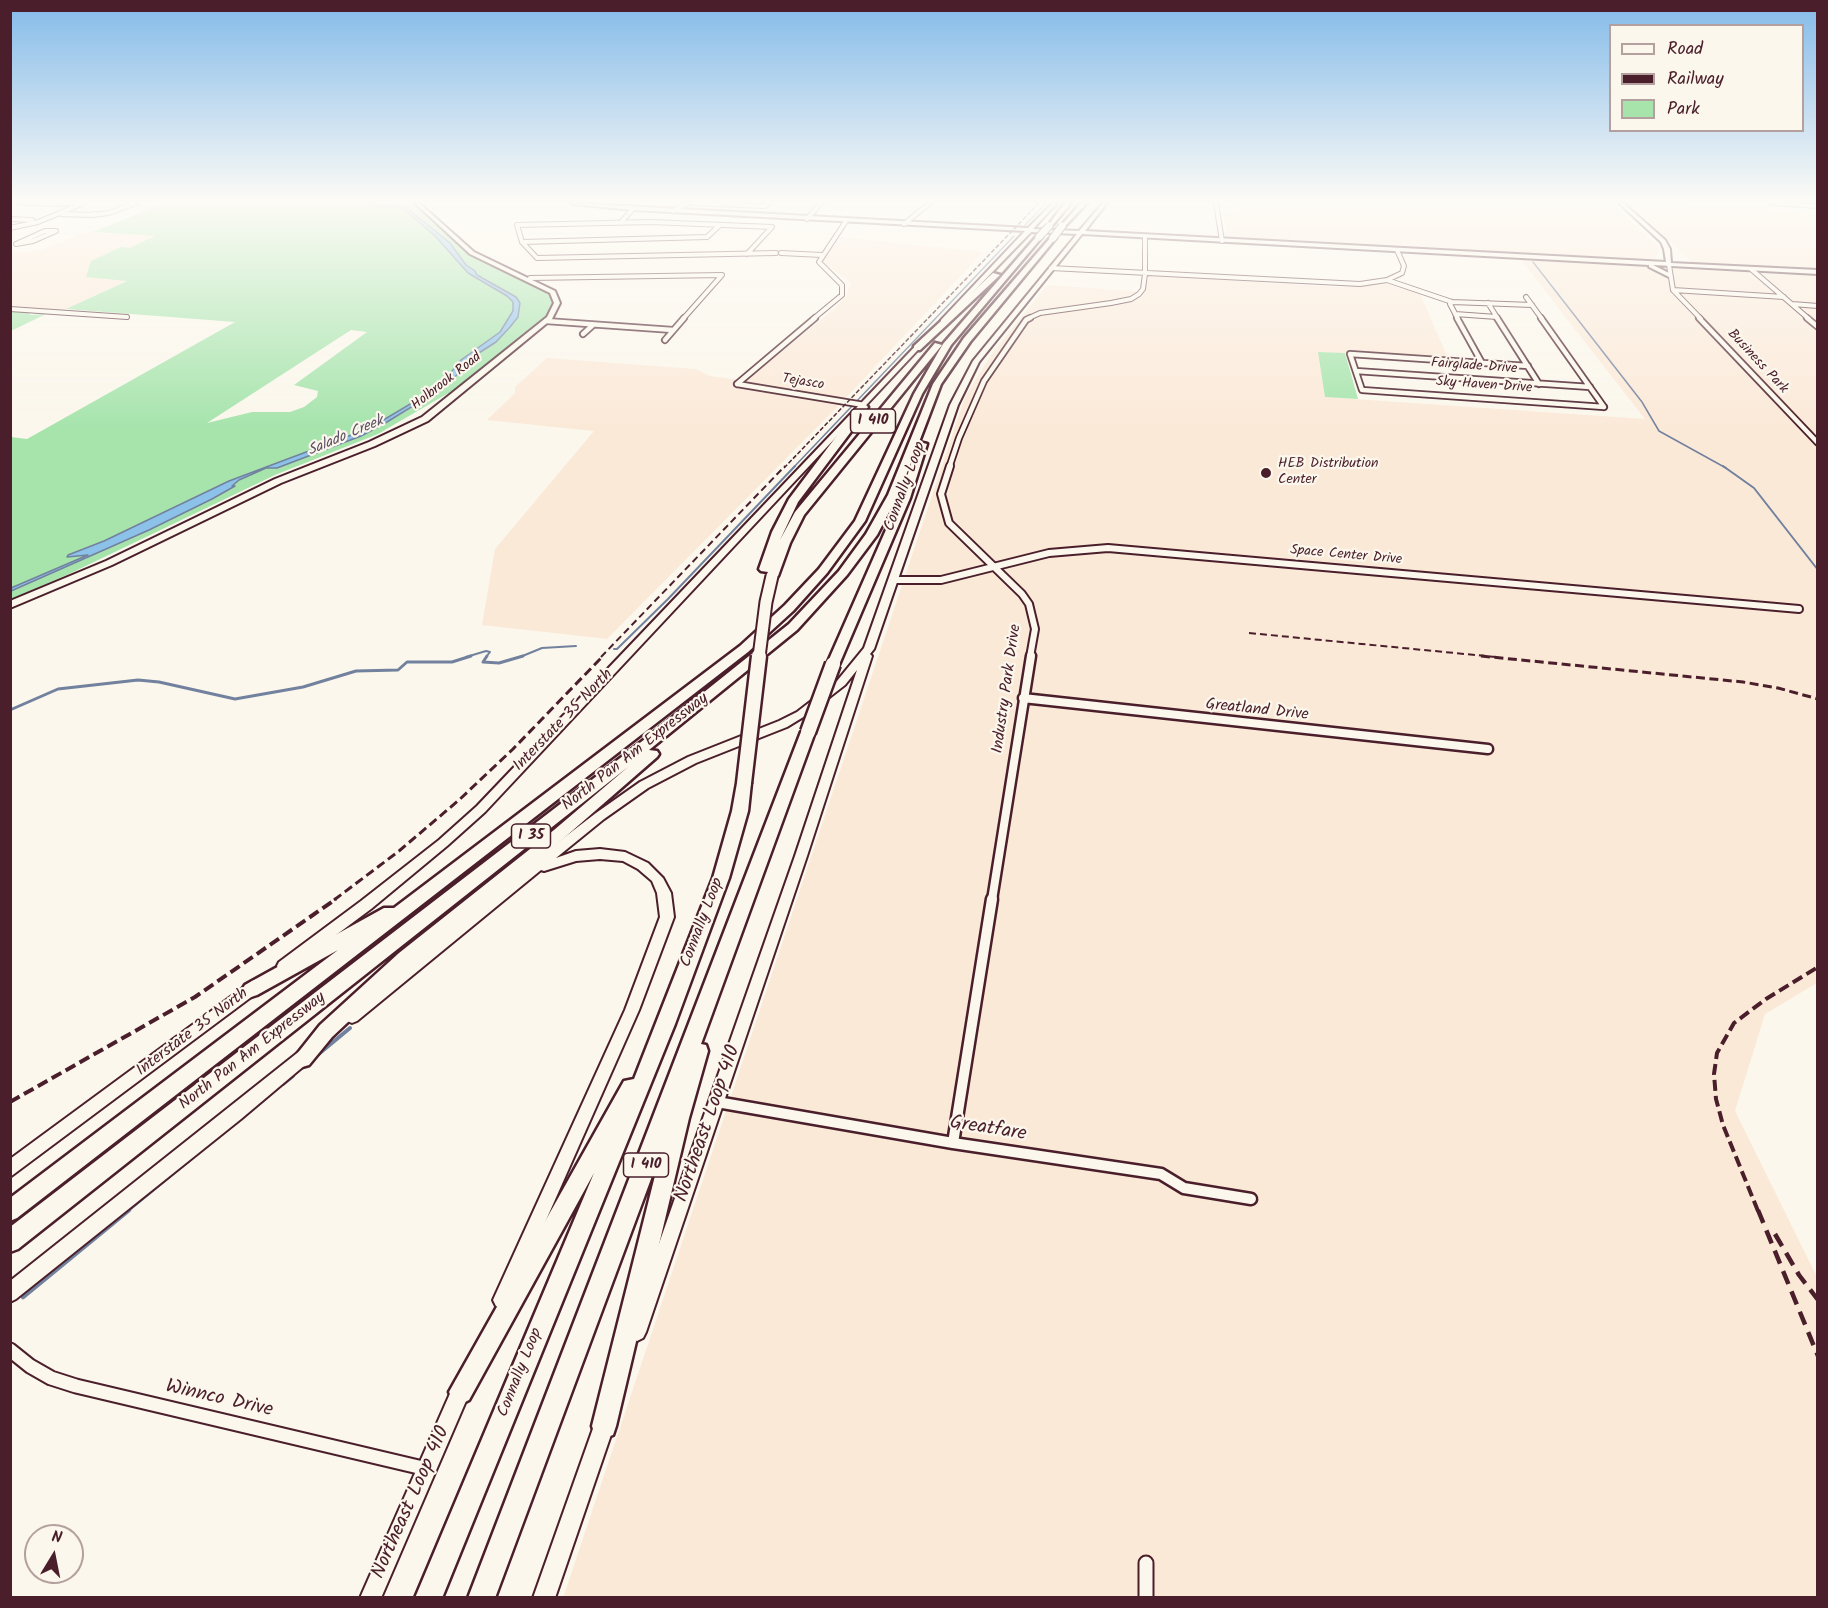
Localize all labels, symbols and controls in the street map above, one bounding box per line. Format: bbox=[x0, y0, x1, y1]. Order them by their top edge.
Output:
legend bbox=[1609, 24, 1804, 132]
text: Road bbox=[1667, 35, 1703, 64]
text: Railway bbox=[1667, 65, 1724, 94]
text: Park bbox=[1667, 95, 1700, 124]
street label: Business Park bbox=[1723, 326, 1791, 398]
street label: Holbrook Road bbox=[409, 350, 485, 414]
street label: Fairglade Drive bbox=[1430, 356, 1518, 378]
street label: Tejasco bbox=[781, 371, 825, 395]
street label: Sky Haven Drive bbox=[1435, 374, 1533, 398]
road number: I 410 bbox=[850, 409, 896, 433]
water label: Salado Creek bbox=[305, 413, 387, 461]
street label: Connally Loop bbox=[881, 440, 931, 534]
place label: HEB Distribution Center bbox=[1278, 457, 1378, 490]
marker: HEB Distribution Center bbox=[1259, 466, 1273, 480]
street label: Space Center Drive bbox=[1289, 543, 1403, 569]
street label: Industry Park Drive bbox=[989, 623, 1027, 755]
street label: Interstate 35 North bbox=[510, 666, 618, 776]
street label: North Pan Am Expressway bbox=[559, 690, 713, 816]
street label: Greatland Drive bbox=[1204, 696, 1310, 726]
road number: I 35 bbox=[512, 824, 550, 848]
street label: Connally Loop bbox=[677, 876, 729, 970]
street label: Interstate 35 North bbox=[133, 985, 253, 1081]
street label: North Pan Am Expressway bbox=[176, 989, 330, 1115]
street label: Northeast Loop 410 bbox=[671, 1042, 747, 1206]
street label: Greatfare bbox=[948, 1112, 1028, 1148]
road number: I 410 bbox=[624, 1153, 668, 1177]
street label: Connally Loop bbox=[494, 1326, 548, 1420]
street label: Winnco Drive bbox=[163, 1376, 275, 1424]
street label: Northeast Loop 410 bbox=[368, 1423, 456, 1583]
north arrow bbox=[24, 1524, 84, 1584]
text: N bbox=[50, 1525, 64, 1551]

